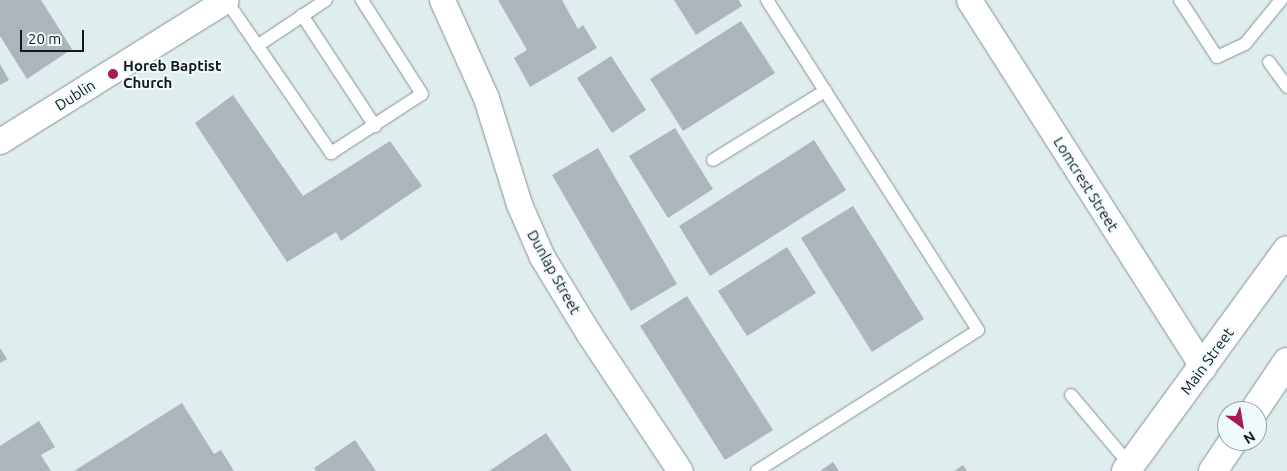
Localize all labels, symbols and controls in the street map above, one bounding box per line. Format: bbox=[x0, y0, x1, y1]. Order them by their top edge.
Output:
scale bar bbox=[22, 20, 86, 52]
text: 20 m bbox=[28, 30, 61, 47]
place label: Horeb Baptist Church bbox=[123, 56, 221, 91]
marker: Horeb Baptist Church bbox=[107, 68, 119, 80]
street label: Dublin bbox=[52, 76, 98, 114]
street label: Lomcrest Street bbox=[1050, 133, 1122, 235]
street label: Dunlap Street bbox=[523, 227, 585, 317]
street label: Main Street bbox=[1177, 324, 1237, 398]
north arrow bbox=[1217, 401, 1267, 451]
text: N bbox=[1241, 428, 1258, 447]

